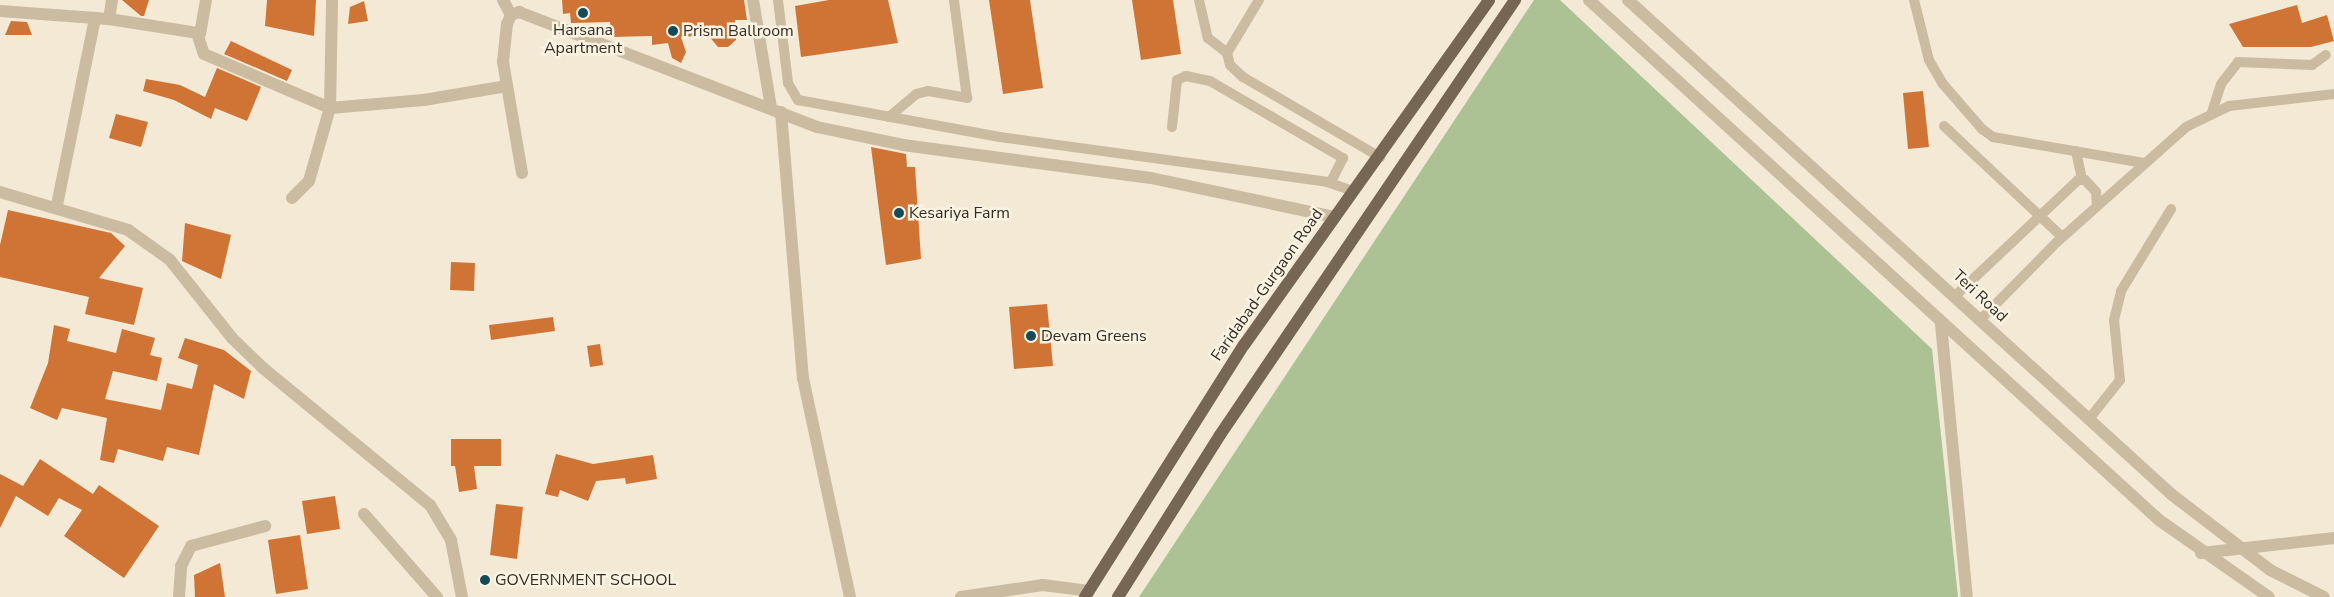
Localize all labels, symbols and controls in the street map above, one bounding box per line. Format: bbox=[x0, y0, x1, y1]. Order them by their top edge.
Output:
marker: Harsana Apartment bbox=[577, 7, 589, 19]
place label: Harsana Apartment bbox=[544, 20, 622, 58]
place label: Prism Ballroom bbox=[683, 21, 794, 41]
marker: Prism Ballroom bbox=[667, 25, 679, 37]
place label: Kesariya Farm bbox=[909, 203, 1010, 223]
street label: Faridabad-Gurgaon Road bbox=[1207, 205, 1327, 365]
marker: Kesariya Farm bbox=[893, 207, 905, 219]
street label: Teri Road bbox=[1949, 266, 2011, 326]
place label: Devam Greens bbox=[1041, 326, 1147, 346]
marker: Devam Greens bbox=[1025, 330, 1037, 342]
place label: GOVERNMENT SCHOOL bbox=[495, 570, 676, 590]
marker: GOVERNMENT SCHOOL bbox=[479, 574, 491, 586]

